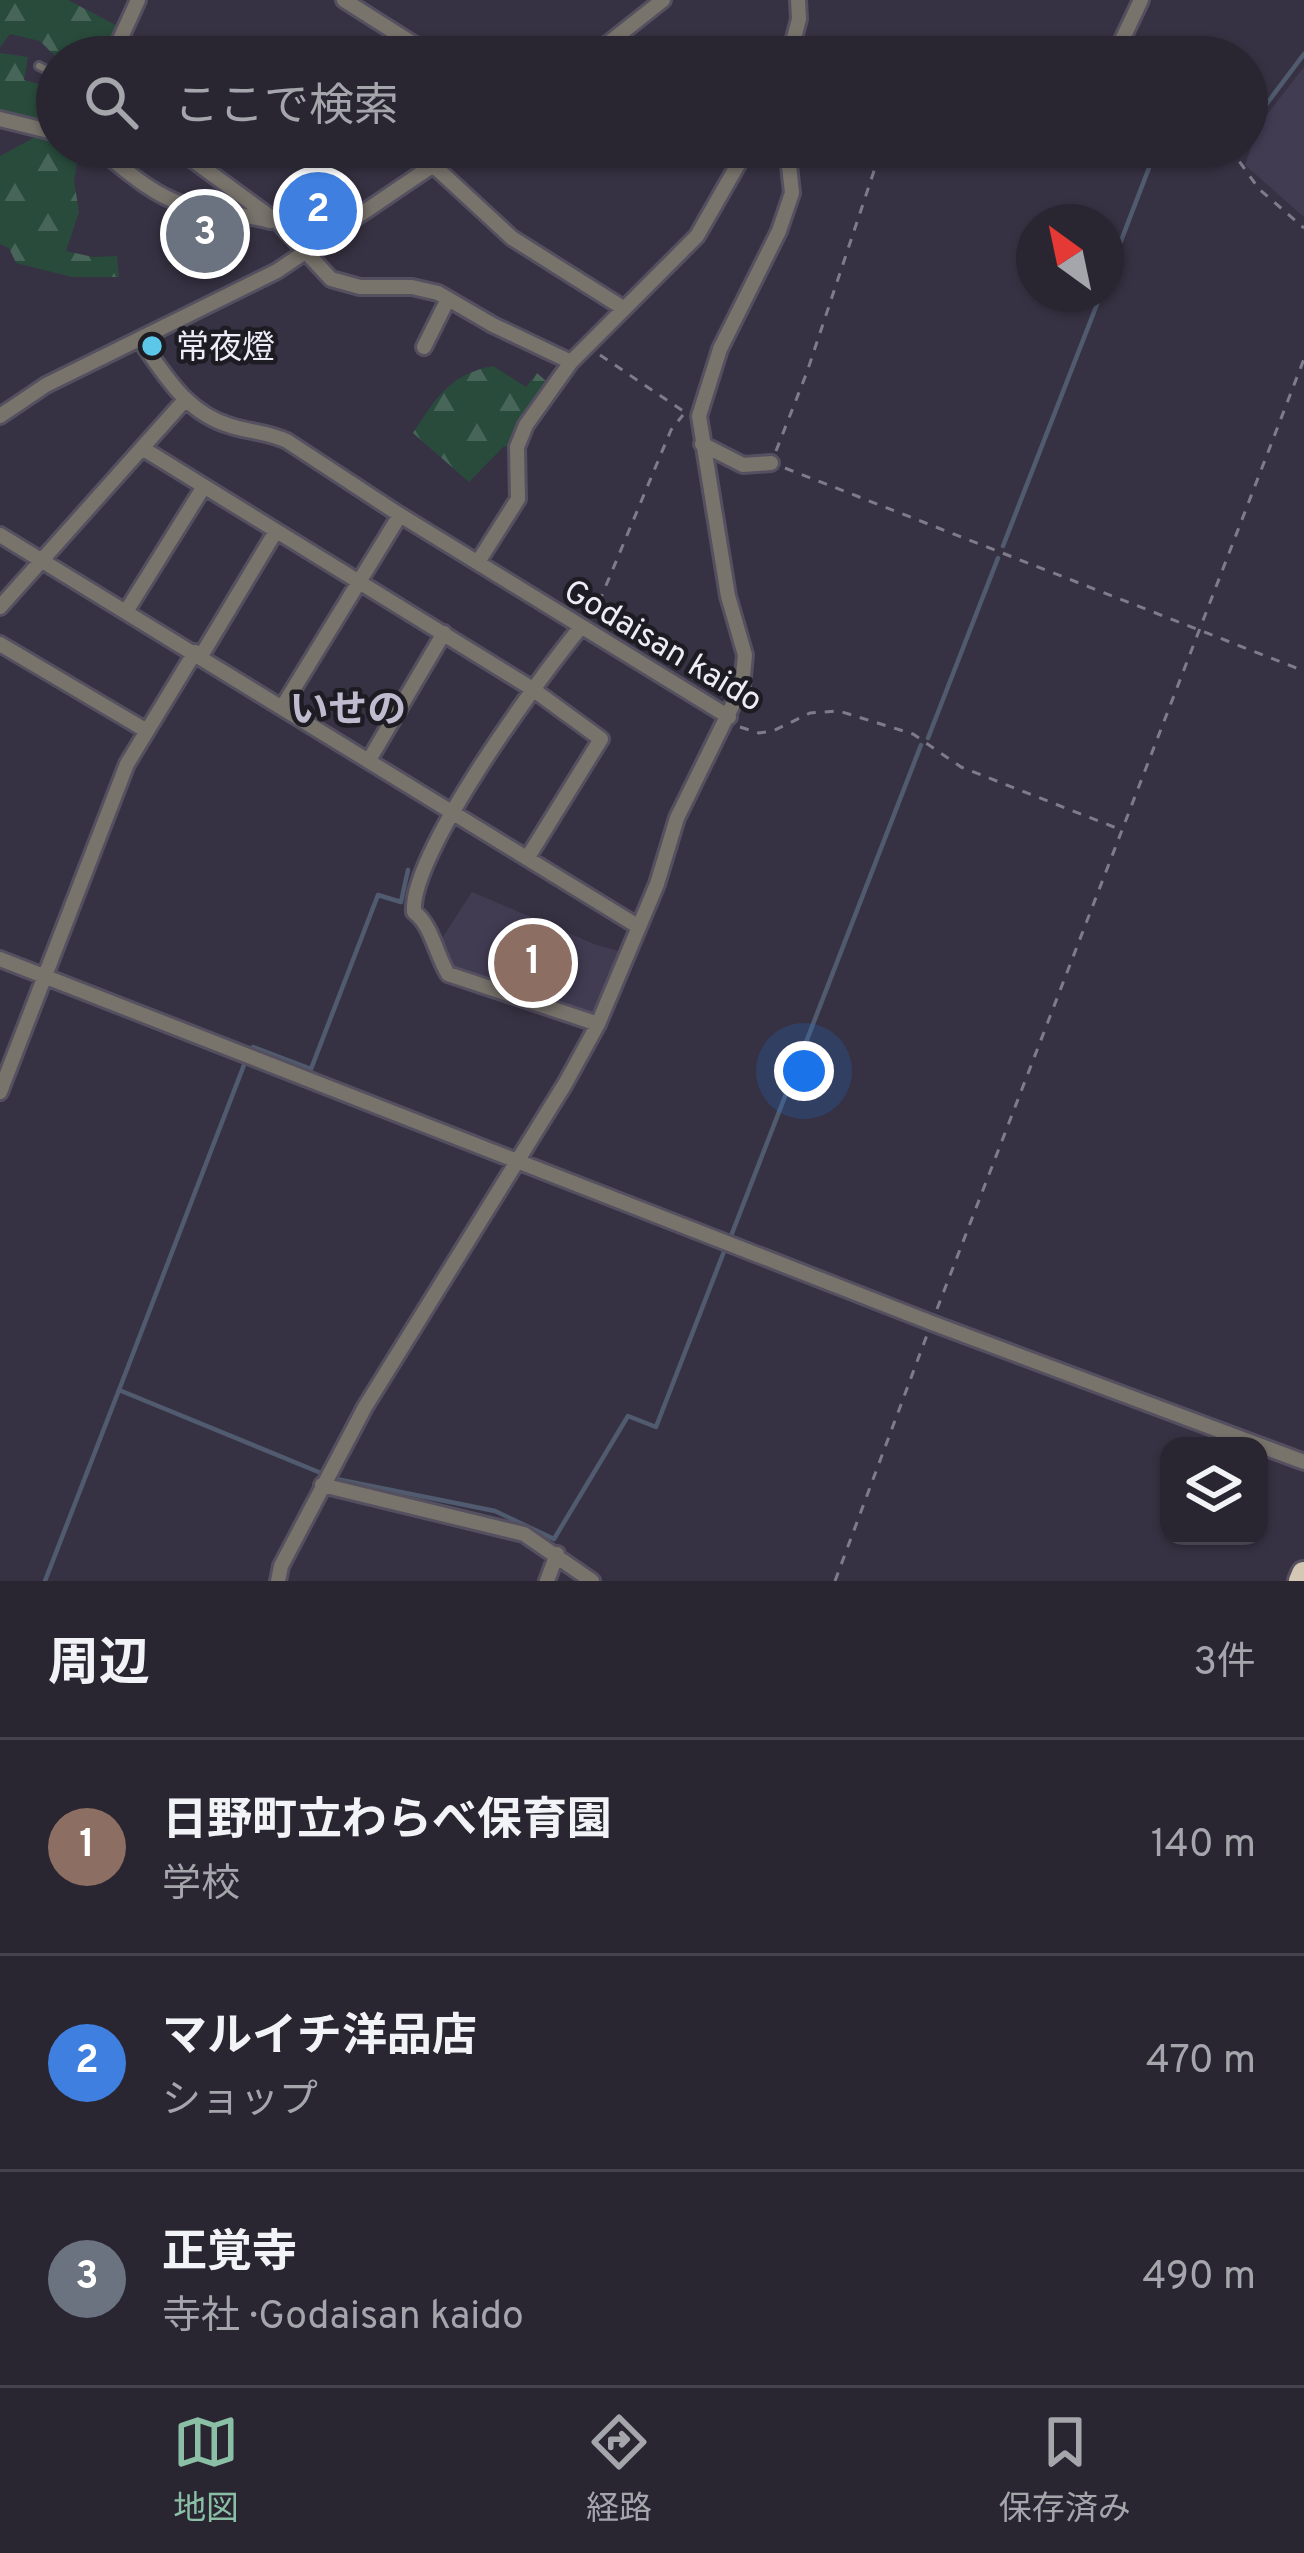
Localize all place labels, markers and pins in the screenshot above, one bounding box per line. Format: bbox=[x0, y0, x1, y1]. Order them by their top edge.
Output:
pin: 2 bbox=[279, 166, 357, 256]
pin: 3 bbox=[166, 189, 244, 279]
place label: 常夜燈 bbox=[176, 329, 275, 371]
marker: 常夜燈 bbox=[139, 333, 165, 359]
pin: 1 bbox=[494, 918, 572, 1008]

